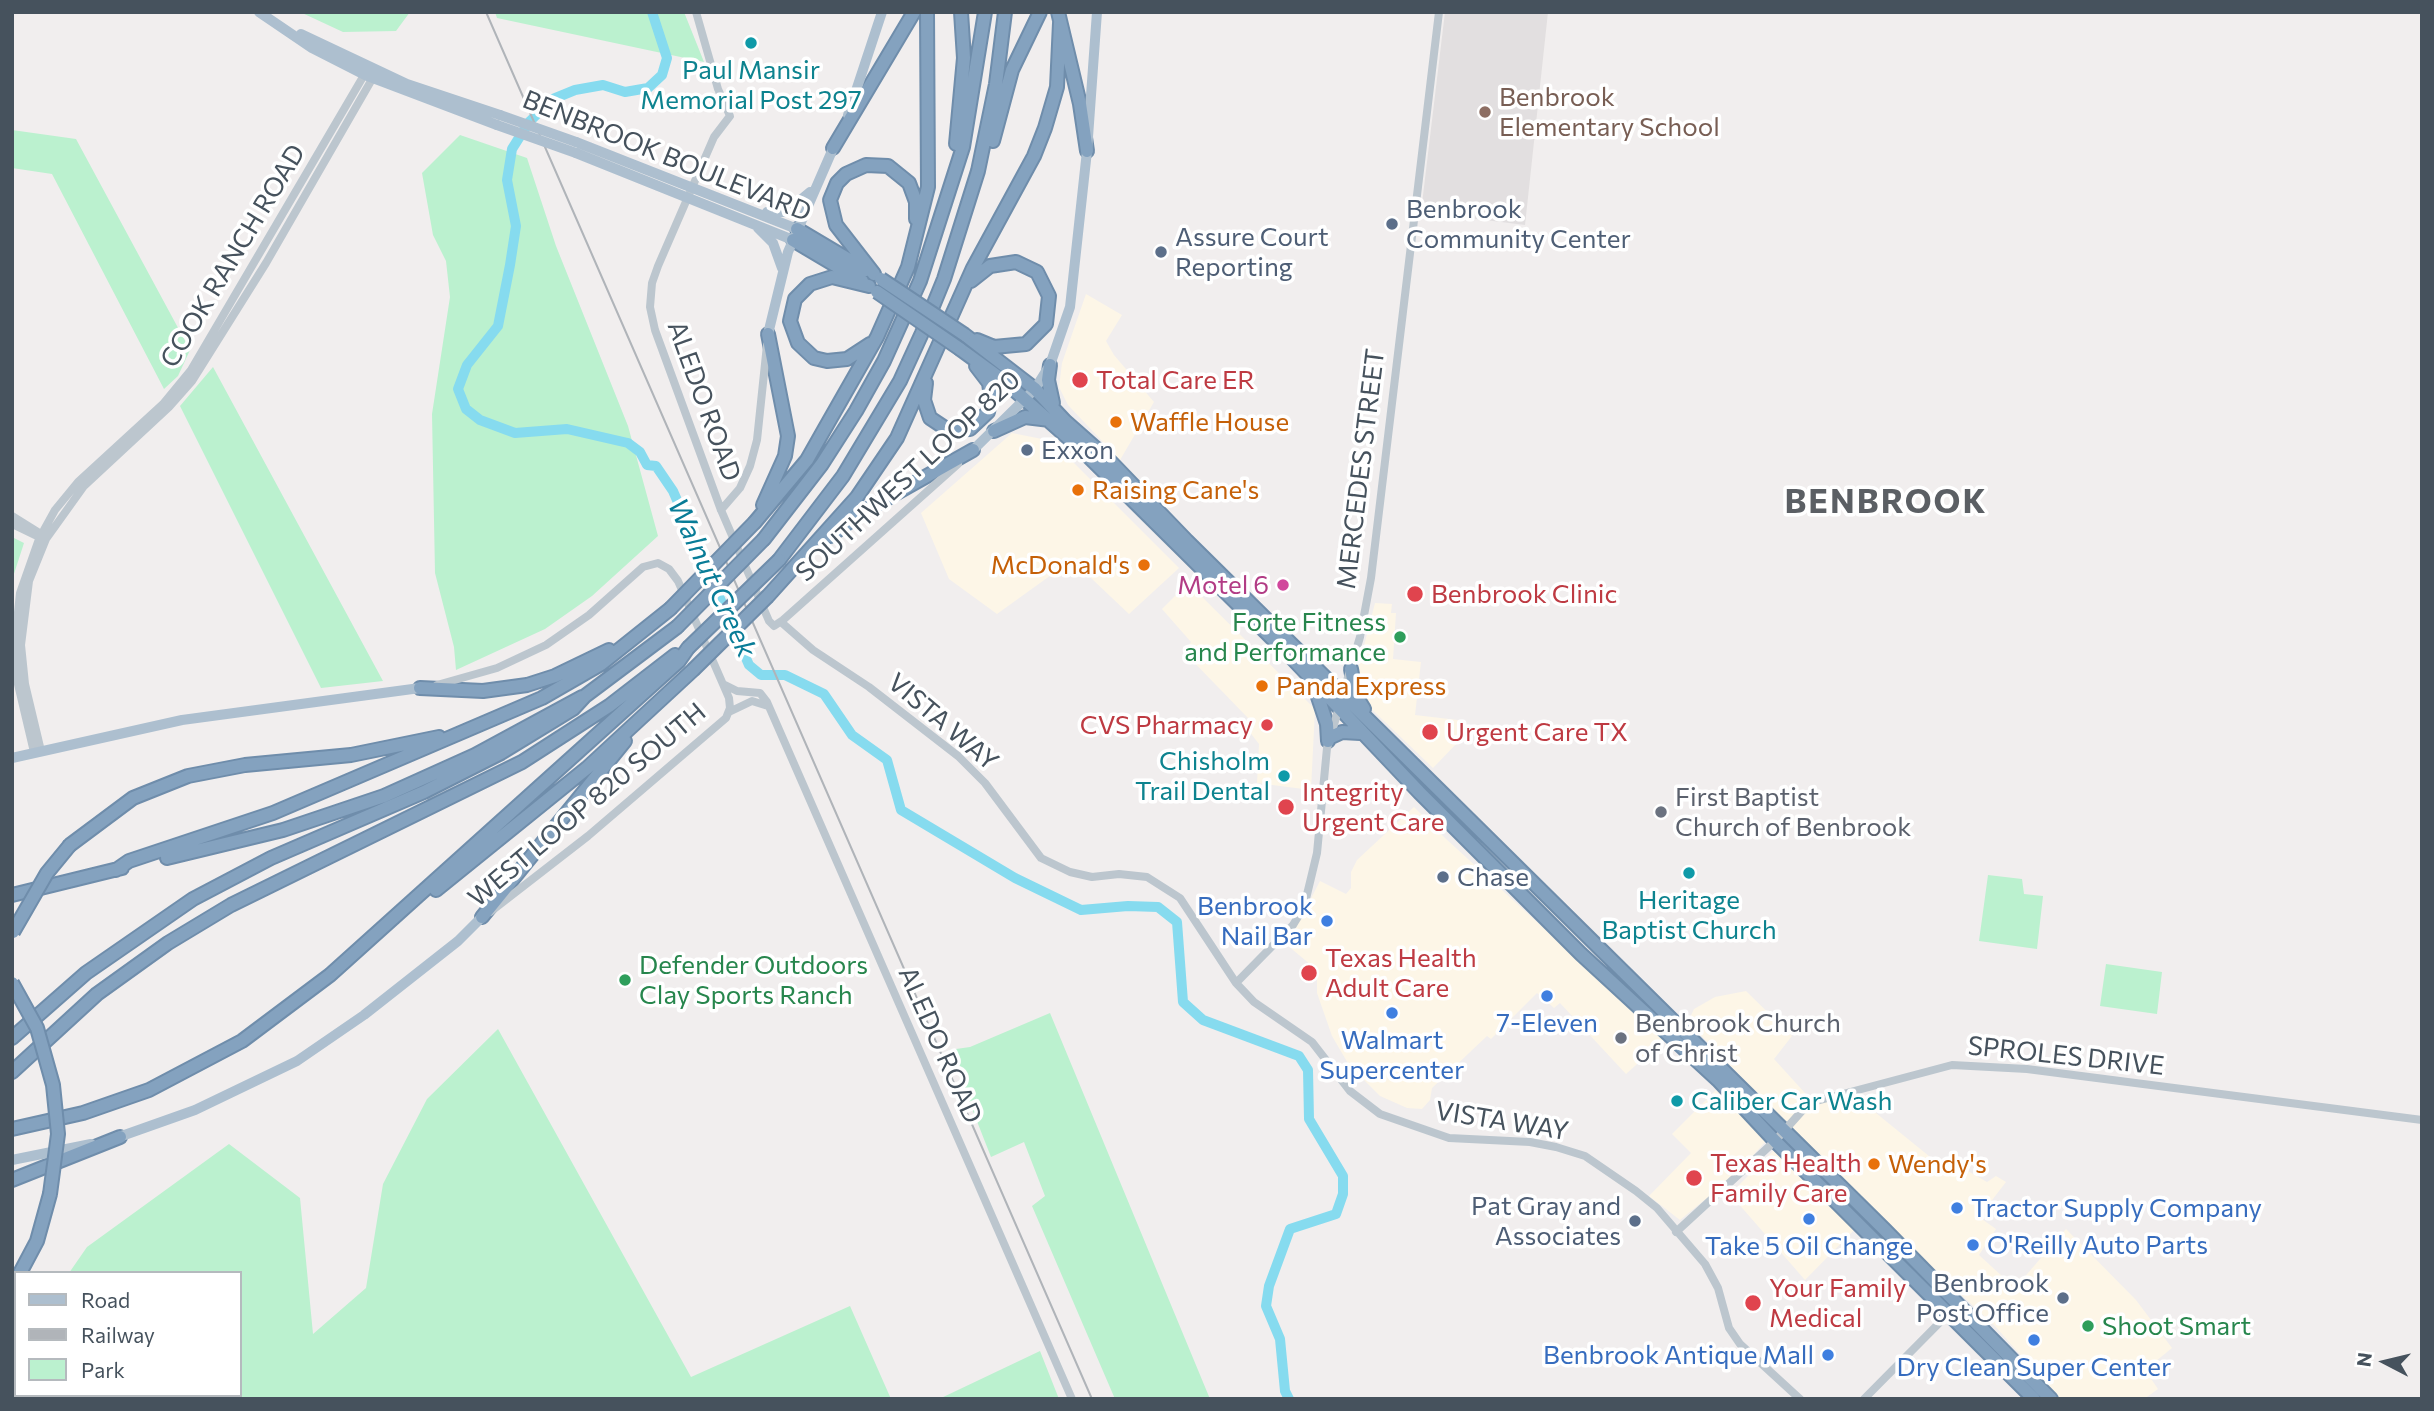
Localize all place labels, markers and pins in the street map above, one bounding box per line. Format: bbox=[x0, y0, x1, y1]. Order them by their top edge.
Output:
marker: Paul Mansir Memorial Post 297 bbox=[743, 35, 759, 51]
place label: Paul Mansir Memorial Post 297 bbox=[640, 54, 862, 116]
place label: Benbrook Elementary School bbox=[1499, 81, 1720, 142]
marker: Benbrook Elementary School bbox=[1477, 104, 1493, 120]
place label: Benbrook Community Center bbox=[1406, 193, 1631, 255]
marker: Benbrook Community Center bbox=[1384, 216, 1400, 232]
place label: Assure Court Reporting bbox=[1175, 221, 1329, 282]
marker: Assure Court Reporting bbox=[1153, 244, 1169, 260]
place label: Total Care ER bbox=[1096, 364, 1255, 396]
marker: Total Care ER bbox=[1070, 370, 1090, 390]
place label: Waffle House bbox=[1130, 406, 1289, 438]
marker: Waffle House bbox=[1108, 414, 1124, 430]
place label: Exxon bbox=[1041, 434, 1114, 466]
marker: Exxon bbox=[1019, 442, 1035, 458]
place label: Raising Cane's bbox=[1092, 474, 1259, 506]
marker: Raising Cane's bbox=[1070, 482, 1086, 498]
place label: McDonald's bbox=[990, 549, 1130, 581]
marker: McDonald's bbox=[1136, 557, 1152, 573]
place label: Motel 6 bbox=[1177, 569, 1269, 601]
marker: Motel 6 bbox=[1275, 577, 1291, 593]
place label: Benbrook Clinic bbox=[1431, 578, 1617, 610]
marker: Benbrook Clinic bbox=[1405, 584, 1425, 604]
place label: Forte Fitness and Performance bbox=[1184, 606, 1386, 668]
marker: Forte Fitness and Performance bbox=[1392, 629, 1408, 645]
place label: Panda Express bbox=[1276, 670, 1446, 702]
marker: Panda Express bbox=[1254, 678, 1270, 694]
place label: CVS Pharmacy bbox=[1080, 709, 1253, 741]
place label: Urgent Care TX bbox=[1446, 716, 1628, 748]
marker: CVS Pharmacy bbox=[1259, 717, 1275, 733]
marker: Urgent Care TX bbox=[1420, 722, 1440, 742]
place label: Chisholm Trail Dental bbox=[1135, 745, 1270, 806]
marker: Chisholm Trail Dental bbox=[1276, 768, 1292, 784]
place label: Integrity Urgent Care bbox=[1302, 776, 1445, 838]
place label: First Baptist Church of Benbrook bbox=[1675, 781, 1911, 842]
marker: Integrity Urgent Care bbox=[1276, 797, 1296, 817]
marker: First Baptist Church of Benbrook bbox=[1653, 804, 1669, 820]
place label: Chase bbox=[1457, 861, 1529, 893]
marker: Heritage Baptist Church bbox=[1681, 865, 1697, 881]
marker: Chase bbox=[1435, 869, 1451, 885]
place label: Heritage Baptist Church bbox=[1601, 884, 1777, 946]
place label: Benbrook Nail Bar bbox=[1197, 890, 1313, 951]
marker: Benbrook Nail Bar bbox=[1319, 913, 1335, 929]
place label: Texas Health Adult Care bbox=[1325, 942, 1477, 1004]
place label: Defender Outdoors Clay Sports Ranch bbox=[639, 949, 868, 1010]
marker: Texas Health Adult Care bbox=[1299, 963, 1319, 983]
marker: Defender Outdoors Clay Sports Ranch bbox=[617, 972, 633, 988]
marker: 7-Eleven bbox=[1539, 988, 1555, 1004]
marker: Walmart Supercenter bbox=[1384, 1005, 1400, 1021]
place label: 7-Eleven bbox=[1496, 1007, 1598, 1039]
place label: Benbrook Church of Christ bbox=[1635, 1007, 1841, 1068]
place label: Walmart Supercenter bbox=[1320, 1024, 1464, 1086]
marker: Benbrook Church of Christ bbox=[1613, 1030, 1629, 1046]
place label: Caliber Car Wash bbox=[1691, 1085, 1892, 1117]
marker: Caliber Car Wash bbox=[1669, 1093, 1685, 1109]
place label: Texas Health Family Care bbox=[1710, 1147, 1862, 1208]
place label: Wendy's bbox=[1888, 1148, 1987, 1180]
marker: Wendy's bbox=[1866, 1156, 1882, 1172]
marker: Texas Health Family Care bbox=[1684, 1168, 1704, 1188]
place label: Pat Gray and Associates bbox=[1471, 1190, 1621, 1252]
place label: Tractor Supply Company bbox=[1971, 1192, 2262, 1224]
marker: Tractor Supply Company bbox=[1949, 1200, 1965, 1216]
marker: Take 5 Oil Change bbox=[1801, 1211, 1817, 1227]
marker: Pat Gray and Associates bbox=[1627, 1213, 1643, 1229]
place label: O'Reilly Auto Parts bbox=[1987, 1229, 2208, 1261]
place label: Take 5 Oil Change bbox=[1705, 1230, 1913, 1262]
marker: O'Reilly Auto Parts bbox=[1965, 1237, 1981, 1253]
place label: Benbrook Post Office bbox=[1916, 1267, 2049, 1328]
place label: Your Family Medical bbox=[1769, 1272, 1906, 1334]
marker: Benbrook Post Office bbox=[2055, 1290, 2071, 1306]
marker: Your Family Medical bbox=[1743, 1293, 1763, 1313]
place label: Shoot Smart bbox=[2102, 1310, 2251, 1342]
marker: Shoot Smart bbox=[2080, 1318, 2096, 1334]
marker: Dry Clean Super Center bbox=[2026, 1332, 2042, 1348]
place label: Benbrook Antique Mall bbox=[1543, 1339, 1814, 1371]
marker: Benbrook Antique Mall bbox=[1820, 1347, 1836, 1363]
place label: Dry Clean Super Center bbox=[1897, 1351, 2171, 1383]

